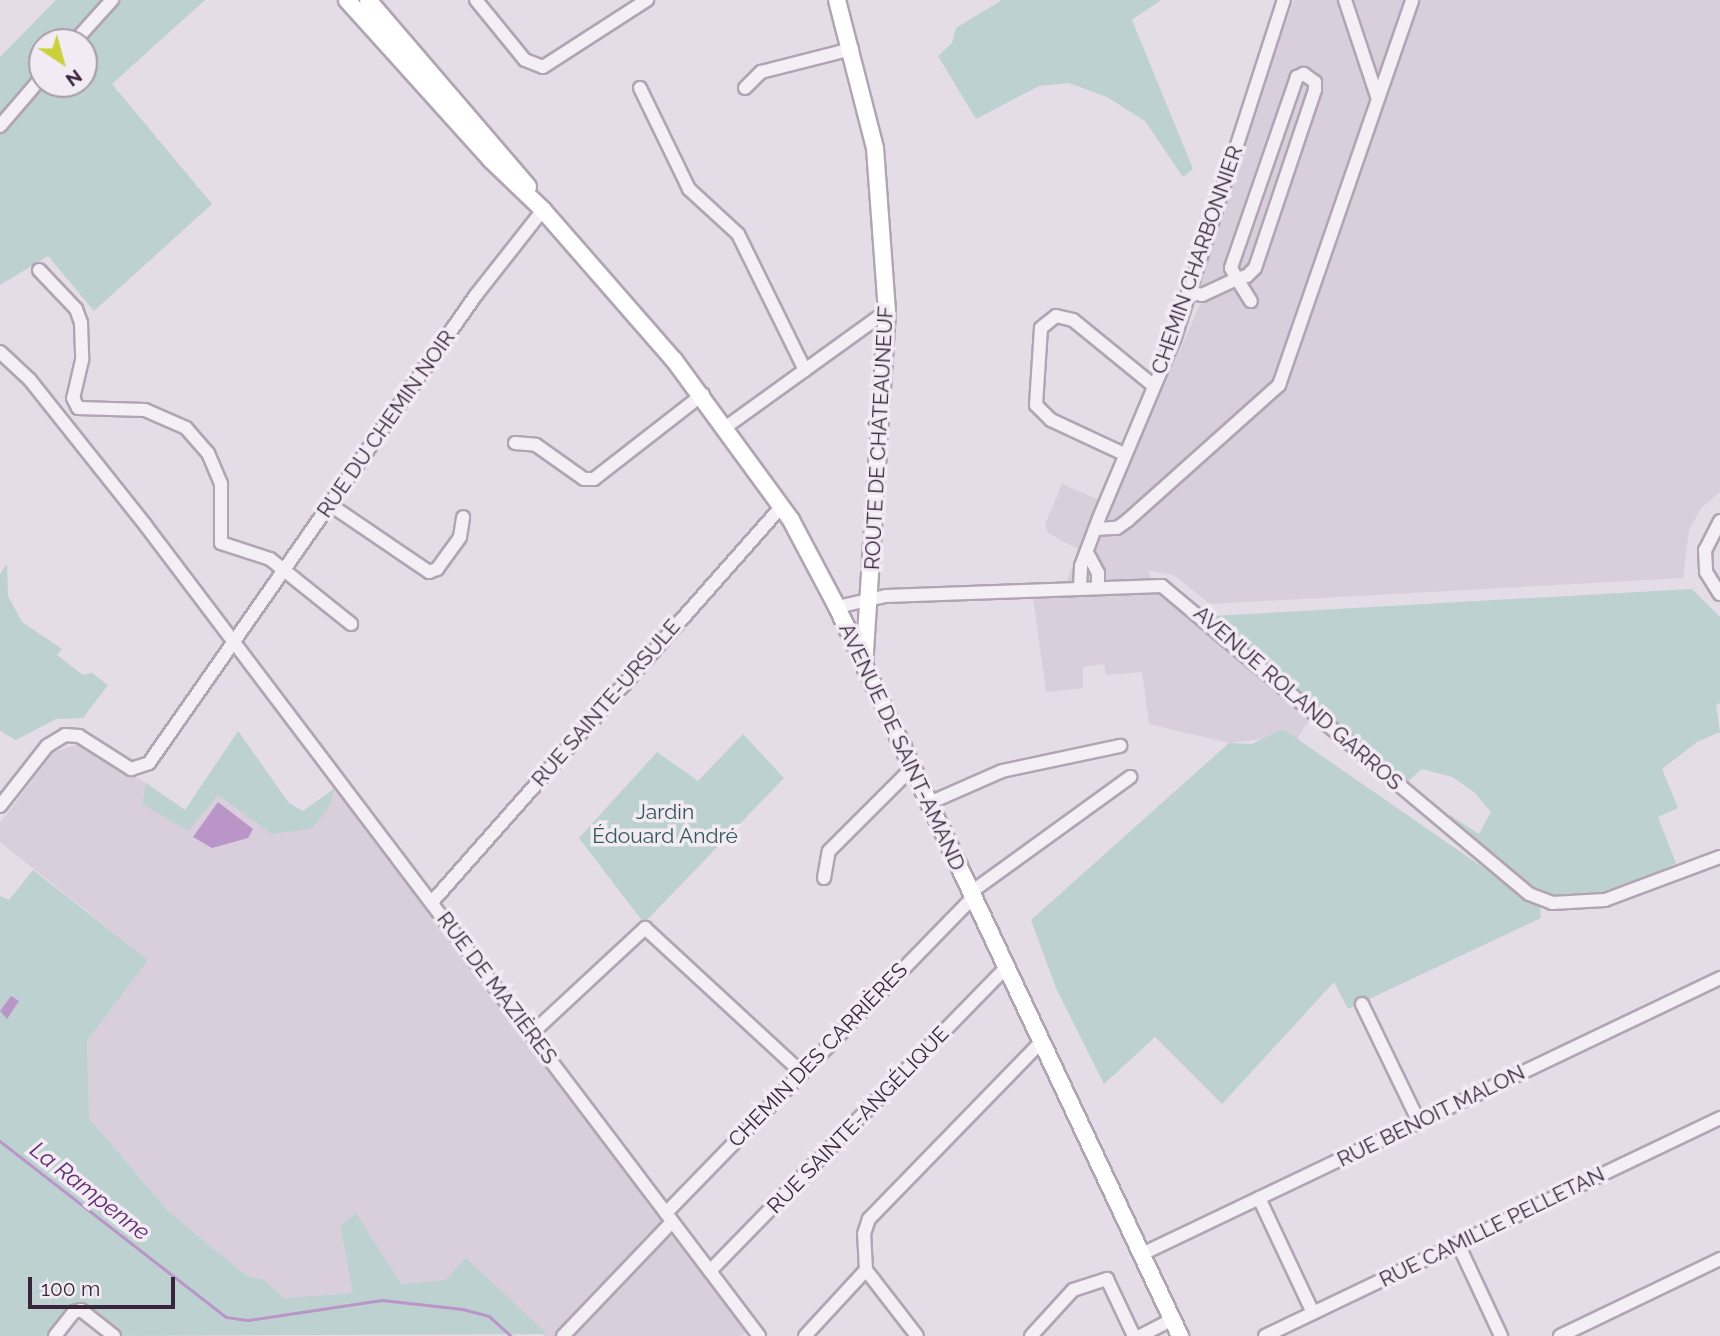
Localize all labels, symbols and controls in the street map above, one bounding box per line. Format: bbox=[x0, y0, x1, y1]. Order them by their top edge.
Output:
north arrow bbox=[28, 28, 98, 98]
text: N bbox=[62, 65, 86, 92]
street label: CHEMIN CHARBONNIER bbox=[1146, 143, 1248, 377]
street label: ROUTE DE CHÂTEAUNEUF bbox=[859, 305, 899, 571]
street label: RUE DU CHEMIN NOIR bbox=[312, 326, 460, 522]
street label: AVENUE ROLAND GARROS bbox=[1189, 601, 1407, 795]
street label: RUE SAINTE-URSULE bbox=[527, 614, 685, 792]
street label: AVENUE DE SAINT-AMAND bbox=[834, 619, 970, 875]
park label: Jardin Édouard André bbox=[592, 799, 738, 849]
street label: RUE DE MAZIÈRES bbox=[432, 907, 562, 1069]
street label: CHEMIN DES CARRIÈRES bbox=[723, 958, 913, 1152]
street label: RUE SAINTE-ANGÉLIQUE bbox=[762, 1021, 954, 1219]
street label: RUE BENOIT MALON bbox=[1333, 1060, 1529, 1172]
water label: La Rampenne bbox=[25, 1136, 155, 1246]
street label: RUE CAMILLE PELLETAN bbox=[1375, 1161, 1609, 1293]
scale bar bbox=[32, 1262, 178, 1306]
text: 100 m bbox=[41, 1276, 100, 1301]

